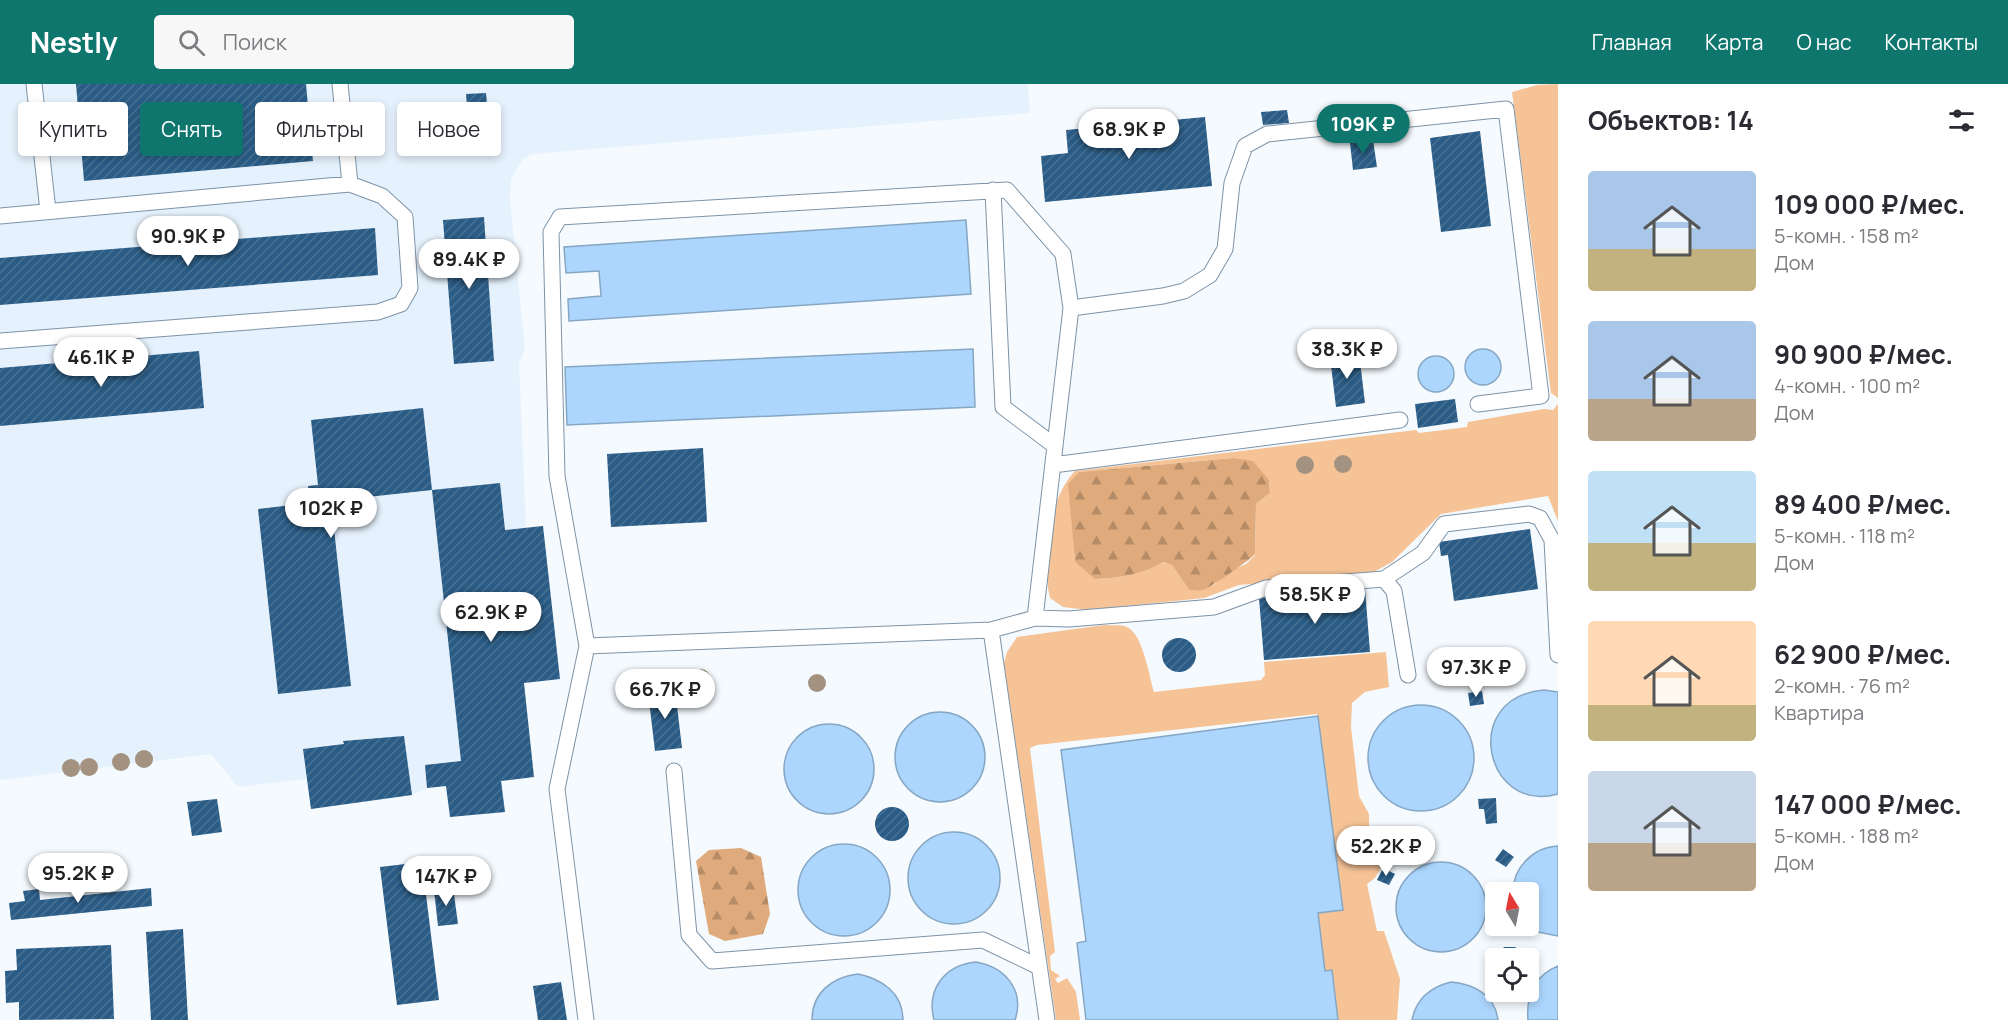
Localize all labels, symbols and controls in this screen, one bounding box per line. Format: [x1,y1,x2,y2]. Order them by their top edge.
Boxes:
search box [154,15,574,69]
text: Nestly [30,23,118,61]
icon: search [175,26,208,59]
text: Поиск [223,27,287,57]
text: Главная [1592,28,1672,56]
text: Карта [1705,28,1763,56]
text: О нас [1796,28,1852,56]
text: Контакты [1885,28,1978,56]
chip: Купить [18,102,128,156]
chip: Снять [140,102,243,156]
chip: Фильтры [255,102,385,156]
chip: Новое [397,102,501,156]
text: Объектов: 14 [1588,102,1754,138]
pin: 109K ₽ [1314,104,1412,155]
icon: filters [1945,104,1978,137]
pin: 68.9K ₽ [1074,109,1184,160]
text: 109K ₽ [1331,110,1395,137]
text: 68.9K ₽ [1092,115,1166,142]
text: 109 000 ₽/мес. [1774,186,1965,222]
icon: home [1636,195,1708,267]
pin: 90.9K ₽ [133,216,243,267]
text: 90.9K ₽ [151,222,225,249]
text: 5-комн. · 158 m² [1774,222,1919,249]
pin: 89.4K ₽ [414,239,524,290]
text: 89.4K ₽ [432,245,506,272]
text: Дом [1774,249,1814,276]
pin: 38.3K ₽ [1292,329,1402,380]
text: 38.3K ₽ [1311,335,1383,362]
text: 90 900 ₽/мес. [1774,336,1953,372]
pin: 46.1K ₽ [46,337,156,388]
text: 46.1K ₽ [67,343,135,370]
icon: home [1636,345,1708,417]
text: 4-комн. · 100 m² [1774,372,1920,399]
text: Дом [1774,399,1814,426]
text: 89 400 ₽/мес. [1774,486,1952,522]
pin: 102K ₽ [282,488,380,539]
text: 102K ₽ [299,494,363,521]
icon: home [1636,495,1708,567]
text: 5-комн. · 118 m² [1774,522,1915,549]
text: Дом [1774,549,1814,576]
pin: 58.5K ₽ [1260,574,1370,625]
text: 58.5K ₽ [1279,580,1351,607]
pin: 62.9K ₽ [436,592,546,643]
text: 62.9K ₽ [454,598,528,625]
text: 62 900 ₽/мес. [1774,636,1952,672]
icon: home [1636,645,1708,717]
pin: 97.3K ₽ [1421,647,1531,698]
text: 97.3K ₽ [1441,653,1511,680]
pin: 66.7K ₽ [610,669,720,720]
text: 2-комн. · 76 m² [1774,672,1910,699]
text: 66.7K ₽ [629,675,701,702]
text: Квартира [1774,699,1864,726]
text: 147 000 ₽/мес. [1774,786,1962,822]
icon: home [1636,795,1708,867]
text: 5-комн. · 188 m² [1774,822,1919,849]
pin: 52.2K ₽ [1331,826,1441,877]
text: 52.2K ₽ [1350,832,1422,859]
text: Дом [1774,849,1814,876]
pin: 95.2K ₽ [23,853,133,904]
pin: 147K ₽ [397,856,495,907]
text: 95.2K ₽ [42,859,114,886]
text: 147K ₽ [415,862,477,889]
north arrow [1485,882,1539,936]
map controls [1485,882,1539,1002]
button: locate [1485,948,1539,1002]

